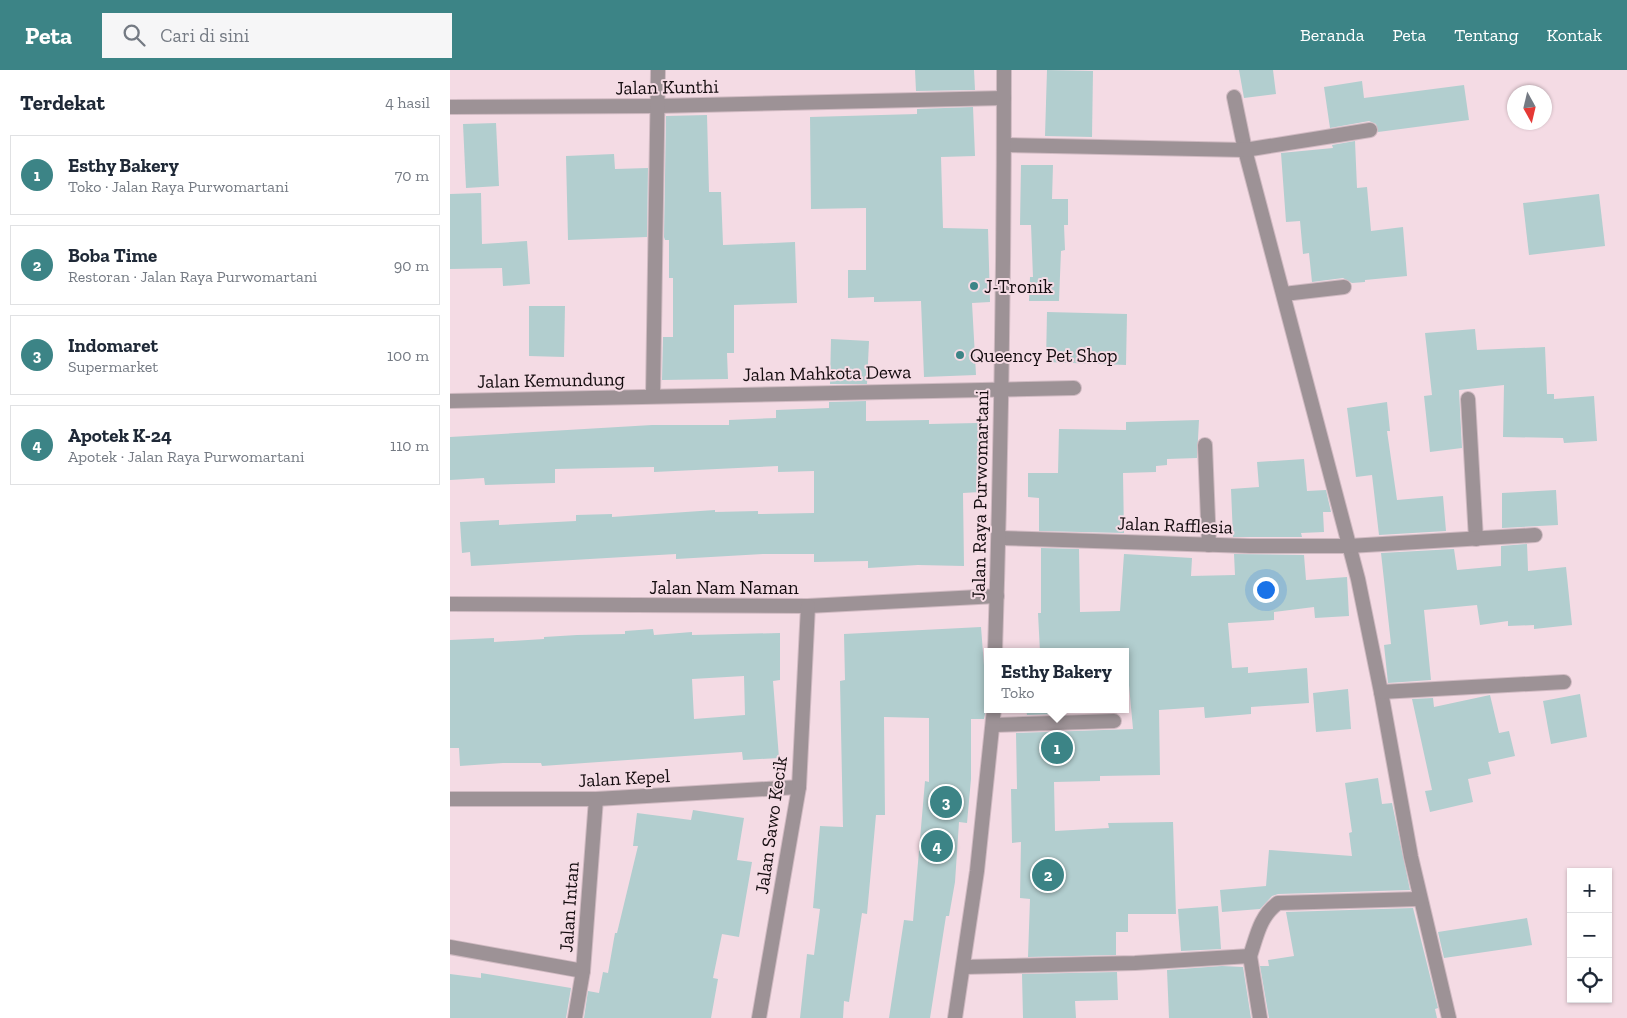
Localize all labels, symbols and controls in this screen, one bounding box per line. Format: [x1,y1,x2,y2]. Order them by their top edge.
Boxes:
search box [102,13,452,58]
text: Peta [25,21,72,50]
icon: search [120,21,148,49]
text: Cari di sini [160,24,249,47]
text: Beranda [1300,24,1364,46]
text: Peta [1392,24,1426,46]
text: Tentang [1454,24,1519,46]
text: Kontak [1547,24,1602,46]
street label: Jalan Kunthi [615,75,719,99]
north arrow [1507,85,1552,130]
text: Terdekat [20,90,105,115]
text: 4 hasil [385,93,430,112]
text: Esthy Bakery [68,154,179,177]
text: 1 [34,166,40,185]
text: 70 m [395,166,429,185]
text: Toko · Jalan Raya Purwomartani [68,177,289,196]
text: Boba Time [68,244,157,267]
text: 2 [33,256,41,275]
text: 90 m [394,256,429,275]
text: Restoran · Jalan Raya Purwomartani [68,267,317,286]
place label: J-Tronik [984,275,1053,298]
marker: J-Tronik [968,280,980,292]
text: Indomaret [68,334,158,357]
place label: Queency Pet Shop [970,344,1117,367]
text: 3 [33,346,41,365]
text: 100 m [387,346,429,365]
marker: Queency Pet Shop [954,349,966,361]
text: Supermarket [68,357,158,376]
street label: Jalan Mahkota Dewa [742,360,912,386]
street label: Jalan Kemundung [477,367,626,393]
street label: Jalan Raya Purwomartani [967,390,993,600]
text: Apotek K-24 [68,424,172,447]
text: 4 [32,436,42,455]
text: 110 m [390,436,429,455]
text: Apotek · Jalan Raya Purwomartani [68,447,304,466]
street label: Jalan Rafflesia [1117,511,1233,539]
street label: Jalan Nam Naman [649,576,799,599]
your location [1253,577,1279,603]
popup [984,648,1129,713]
text: Esthy Bakery [1001,660,1112,683]
text: Toko [1001,683,1034,702]
pin: 1 [1041,729,1073,767]
street label: Jalan Sawo Kecik [750,755,792,895]
street label: Jalan Kepel [577,764,671,792]
pin: 3 [930,783,962,821]
pin: 4 [921,827,953,865]
pin: 2 [1032,856,1064,894]
street label: Jalan Intan [554,861,584,953]
map controls [1567,868,1612,1003]
button: + [1567,868,1612,913]
button: − [1567,913,1612,958]
button: locate [1567,958,1612,1003]

